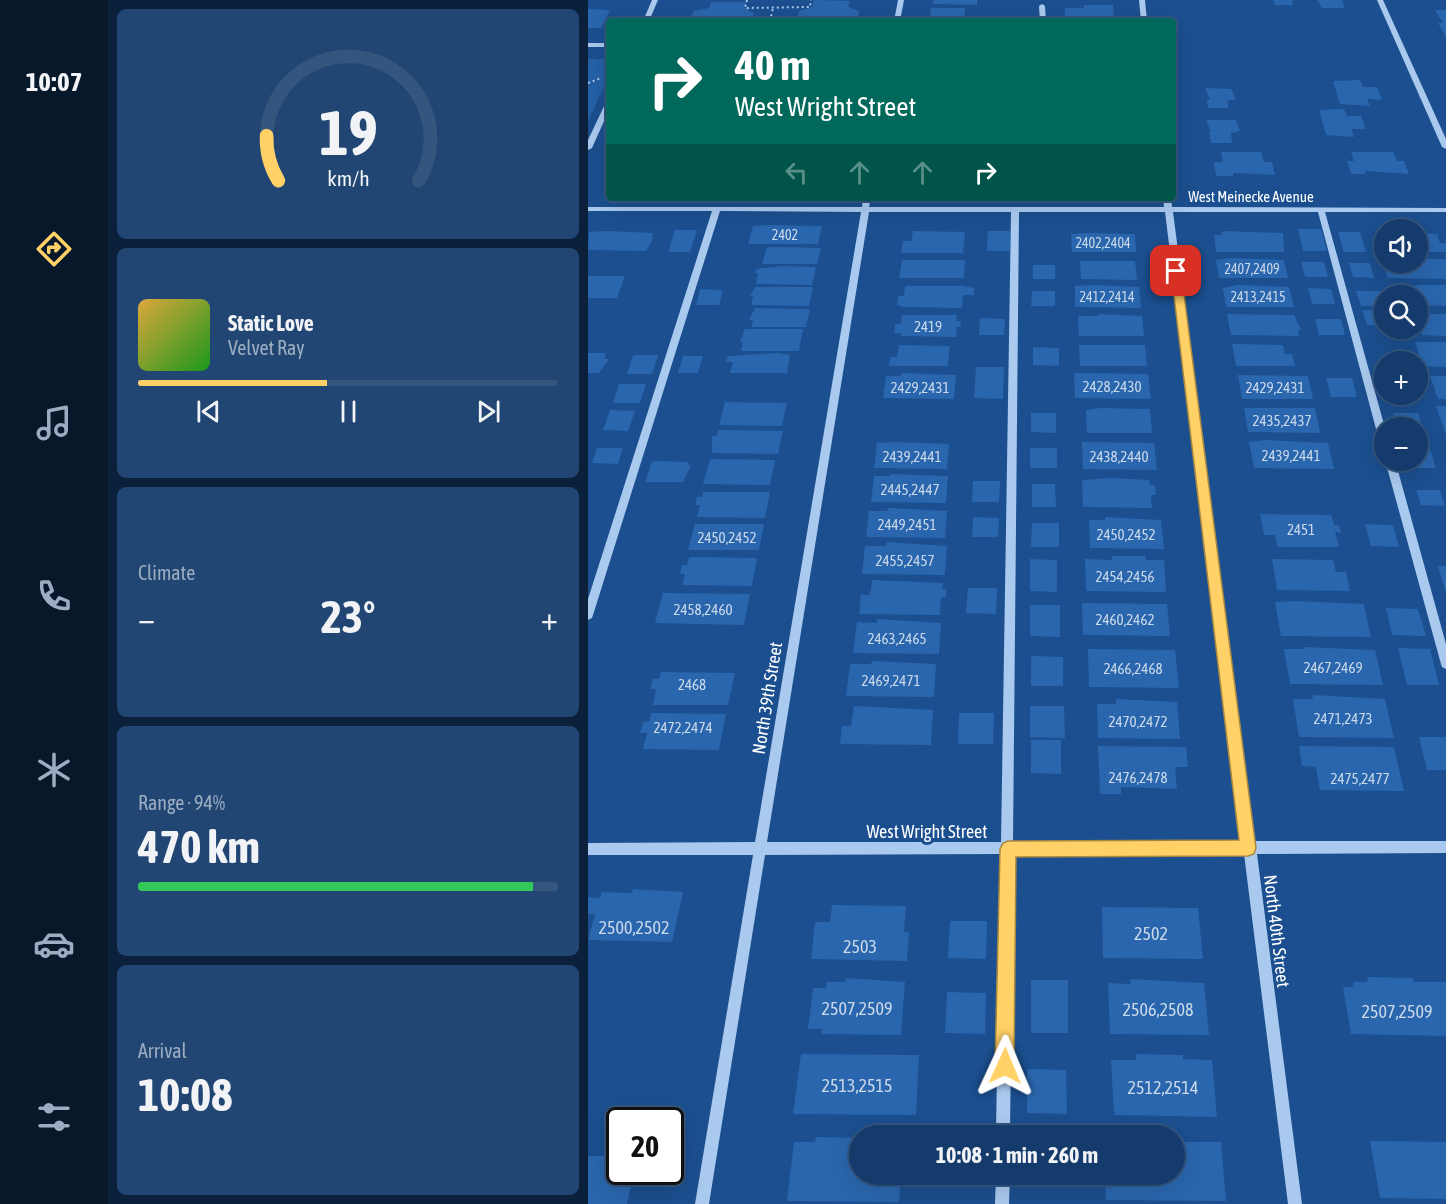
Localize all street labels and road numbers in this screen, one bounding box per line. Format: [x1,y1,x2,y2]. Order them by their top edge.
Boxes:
street label: West Meinecke Avenue [1188,188,1314,205]
street label: North 39th Street [748,640,786,756]
street label: West Wright Street [867,821,987,842]
street label: North 40th Street [1260,873,1294,989]

